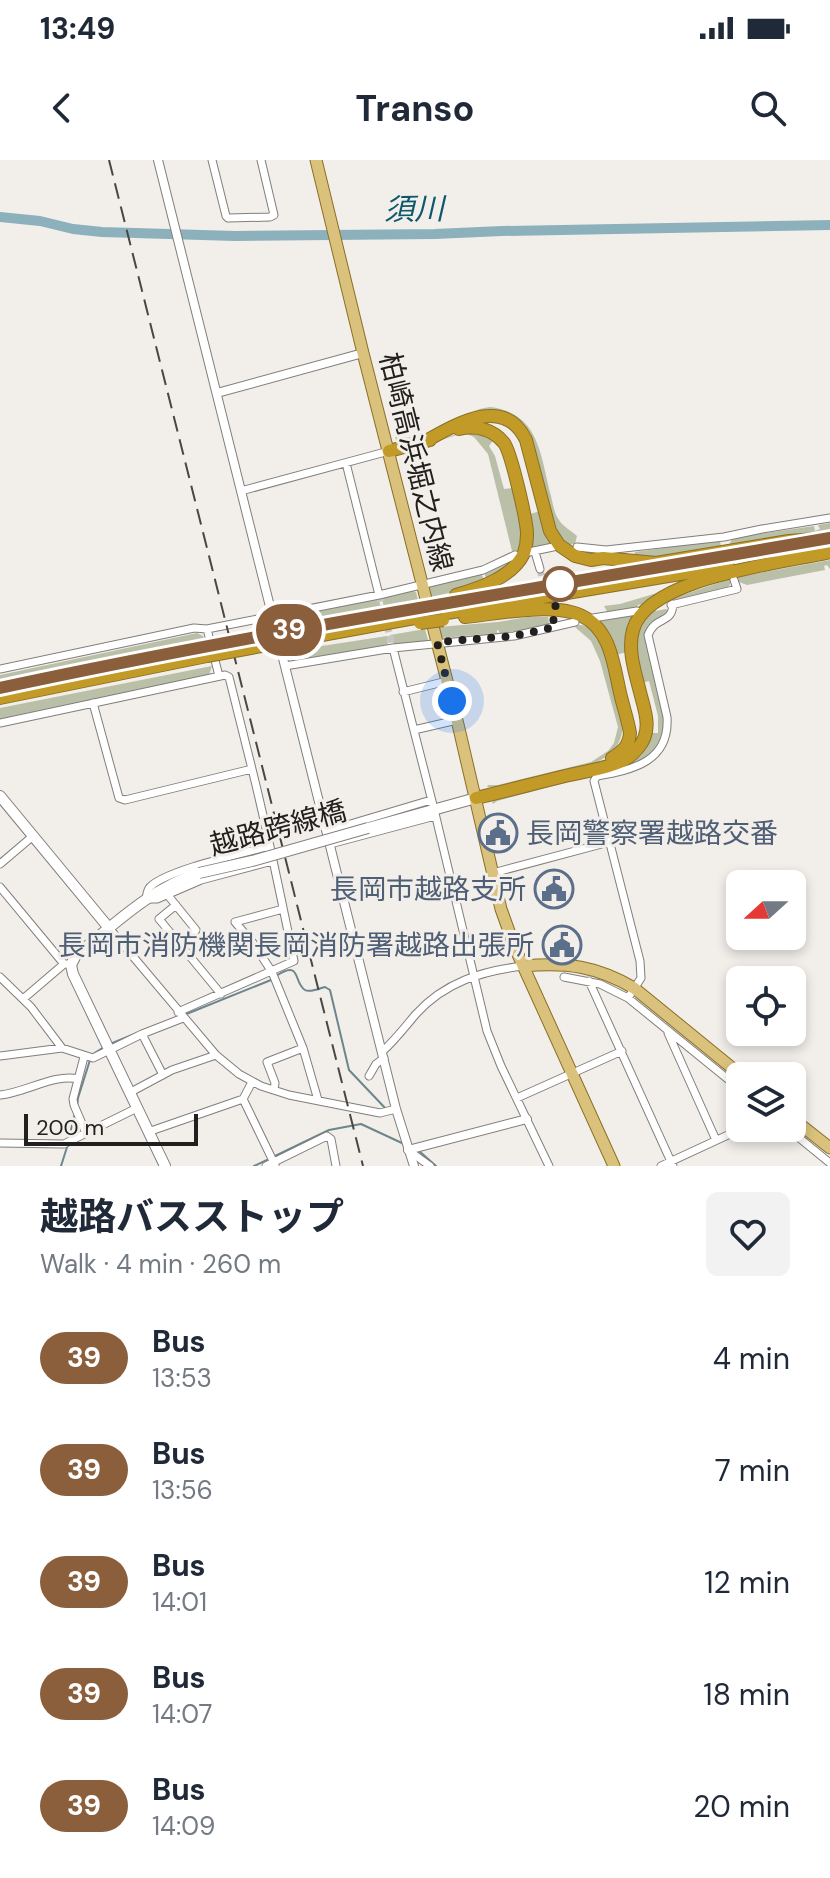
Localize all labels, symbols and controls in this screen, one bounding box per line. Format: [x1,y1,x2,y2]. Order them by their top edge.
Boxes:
text: 13:49 [40,9,115,48]
text: Transo [356,85,474,132]
icon: back [40,86,84,130]
icon: search [746,86,790,130]
water label: 須川 [384,189,447,229]
street label: 柏崎高浜堀之内線 [371,349,461,575]
unlabelled marker [543,567,577,601]
line badge: 39 [253,604,325,656]
text: 39 [272,611,306,648]
your location [432,681,472,721]
street label: 越路跨線橋 [206,792,350,864]
public building icon: 長岡警察署越路交番 [477,812,519,854]
place label: 長岡警察署越路交番 [526,815,778,852]
public building icon: 長岡市越路支所 [533,868,575,910]
north arrow [726,870,806,950]
map controls [726,870,806,1142]
place label: 長岡市越路支所 [330,871,526,908]
public building icon: 長岡市消防機関長岡消防署越路出張所 [541,924,583,966]
place label: 長岡市消防機関長岡消防署越路出張所 [58,927,534,964]
button: locate [726,966,806,1046]
button: layers [726,1062,806,1142]
scale bar [24,1110,198,1146]
text: 200 m [36,1113,104,1142]
text: 越路バスストップ [40,1192,344,1242]
button: heart [706,1192,790,1276]
text: Walk · 4 min · 260 m [40,1247,281,1281]
text: Bus [152,1322,206,1361]
text: 39 [67,1339,101,1376]
text: 4 min [713,1339,790,1378]
text: 13:53 [152,1361,212,1395]
text: Bus [152,1434,206,1473]
text: 39 [67,1451,101,1488]
text: 7 min [715,1451,790,1490]
text: 13:56 [152,1473,213,1507]
text: Bus [152,1546,206,1585]
text: 39 [67,1563,101,1600]
text: 12 min [704,1563,790,1602]
text: 14:01 [152,1585,207,1619]
text: Bus [152,1658,206,1697]
text: 39 [67,1675,101,1712]
text: 18 min [703,1675,790,1714]
text: 14:07 [152,1697,212,1731]
text: Bus [152,1770,206,1809]
text: 39 [67,1787,101,1824]
text: 20 min [693,1787,790,1826]
text: 14:09 [152,1809,215,1843]

